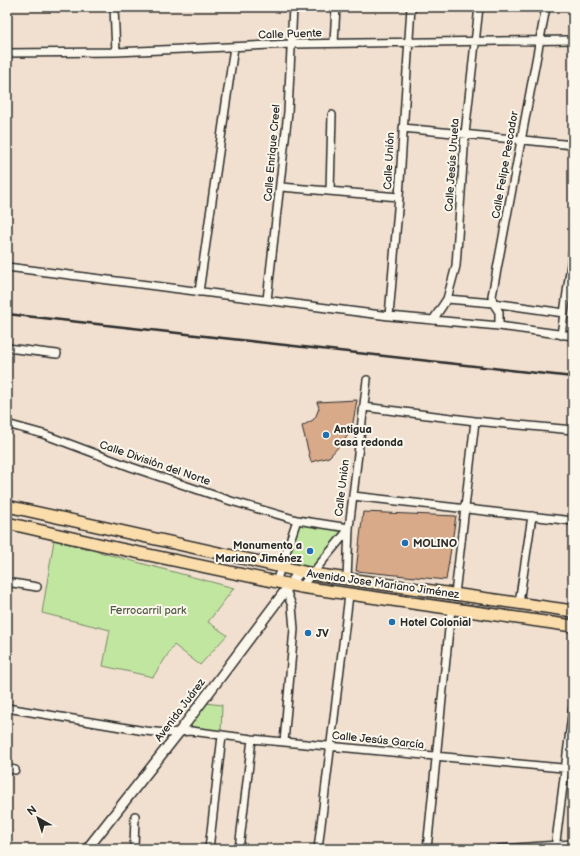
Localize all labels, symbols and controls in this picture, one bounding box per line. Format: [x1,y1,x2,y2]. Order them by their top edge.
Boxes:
street label: Calle Puente [258,26,323,42]
street label: Calle Enrique Creel [261,104,283,202]
street label: Calle Felipe Pescador [489,109,521,220]
street label: Calle Jesús Urueta [442,118,462,212]
street label: Calle Unión [381,132,397,190]
place label: Antigua casa redonda [333,423,403,449]
marker: Antigua casa redonda [321,430,331,440]
street label: Calle División del Norte [98,438,213,488]
street label: Calle Unión [332,459,352,517]
place label: MOLINO [413,537,457,550]
marker: MOLINO [400,538,410,548]
place label: Monumento a Mariano Jiménez [215,539,303,565]
marker: Monumento a Mariano Jiménez [305,546,315,556]
street label: Avenida Jose Mariano Jiménez [306,567,461,601]
park label: Ferrocarril park [110,604,187,617]
place label: Hotel Colonial [400,616,471,629]
marker: Hotel Colonial [387,617,397,627]
place label: JV [316,627,329,640]
marker: JV [303,628,313,638]
street label: Avenida Juárez [152,675,208,744]
street label: Calle Jesús García [331,729,425,751]
north arrow [18,798,58,838]
text: N [25,803,39,818]

